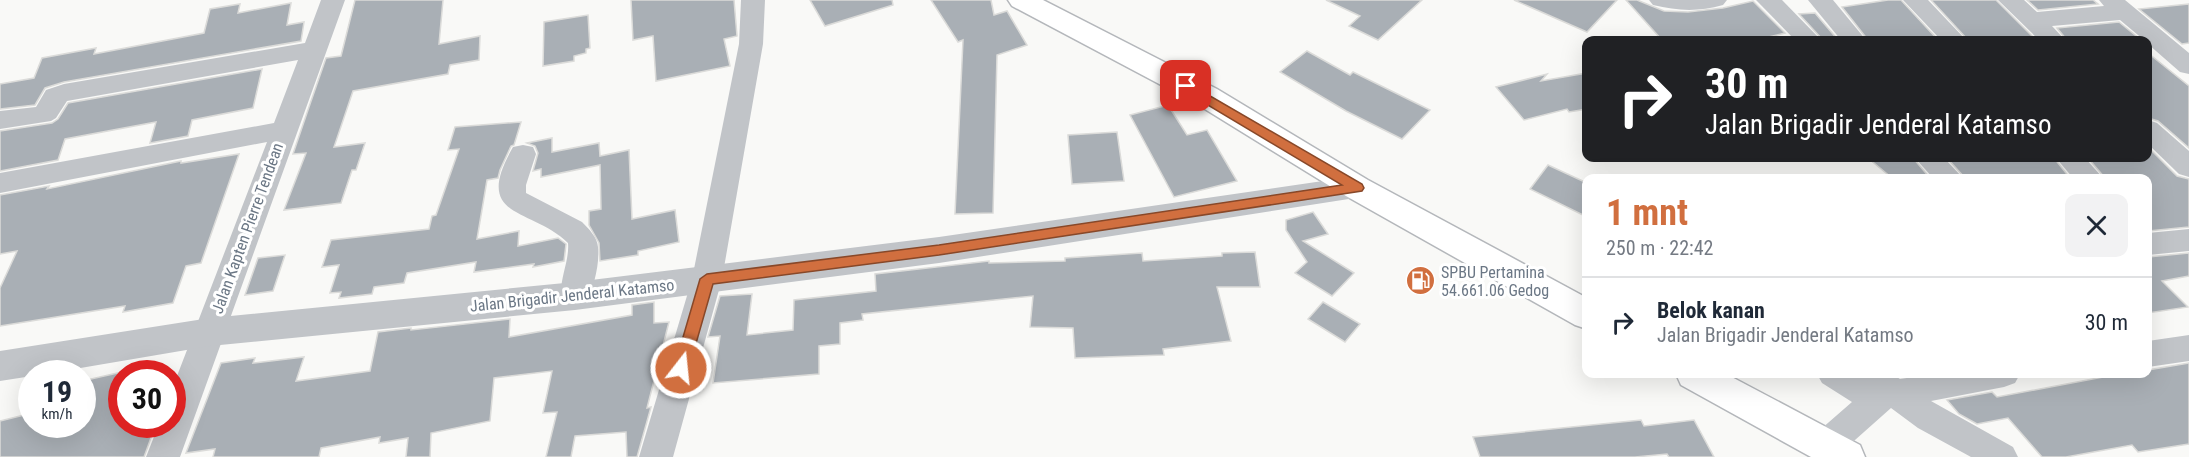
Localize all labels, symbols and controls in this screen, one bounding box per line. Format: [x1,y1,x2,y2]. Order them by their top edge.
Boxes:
text: 30 m [1705,59,1788,108]
pin [1160,60,1211,111]
icon: right [1606,60,1684,138]
icon: arrive [1169,69,1202,102]
text: Jalan Brigadir Jenderal Katamso [1705,109,2051,141]
street label: Jalan Kapten Pierre Tendean [208,140,287,316]
text: 1 mnt [1606,192,1688,234]
button: close [2065,194,2128,257]
text: 250 m · 22:42 [1606,236,1713,260]
place label: SPBU Pertamina 54.661.06 Gedog [1441,263,1549,300]
fuel station icon: SPBU Pertamina 54.661.06 Gedog [1404,265,1436,297]
street label: Jalan Brigadir Jenderal Katamso [469,275,675,316]
text: Belok kanan [1657,298,1765,323]
icon: right [1606,306,1639,339]
text: 30 m [2085,310,2128,335]
text: Jalan Brigadir Jenderal Katamso [1657,323,1914,347]
position arrow [649,336,713,400]
speed limit sign: 30 [108,360,186,438]
text: 19 [42,374,72,409]
text: km/h [42,405,72,423]

